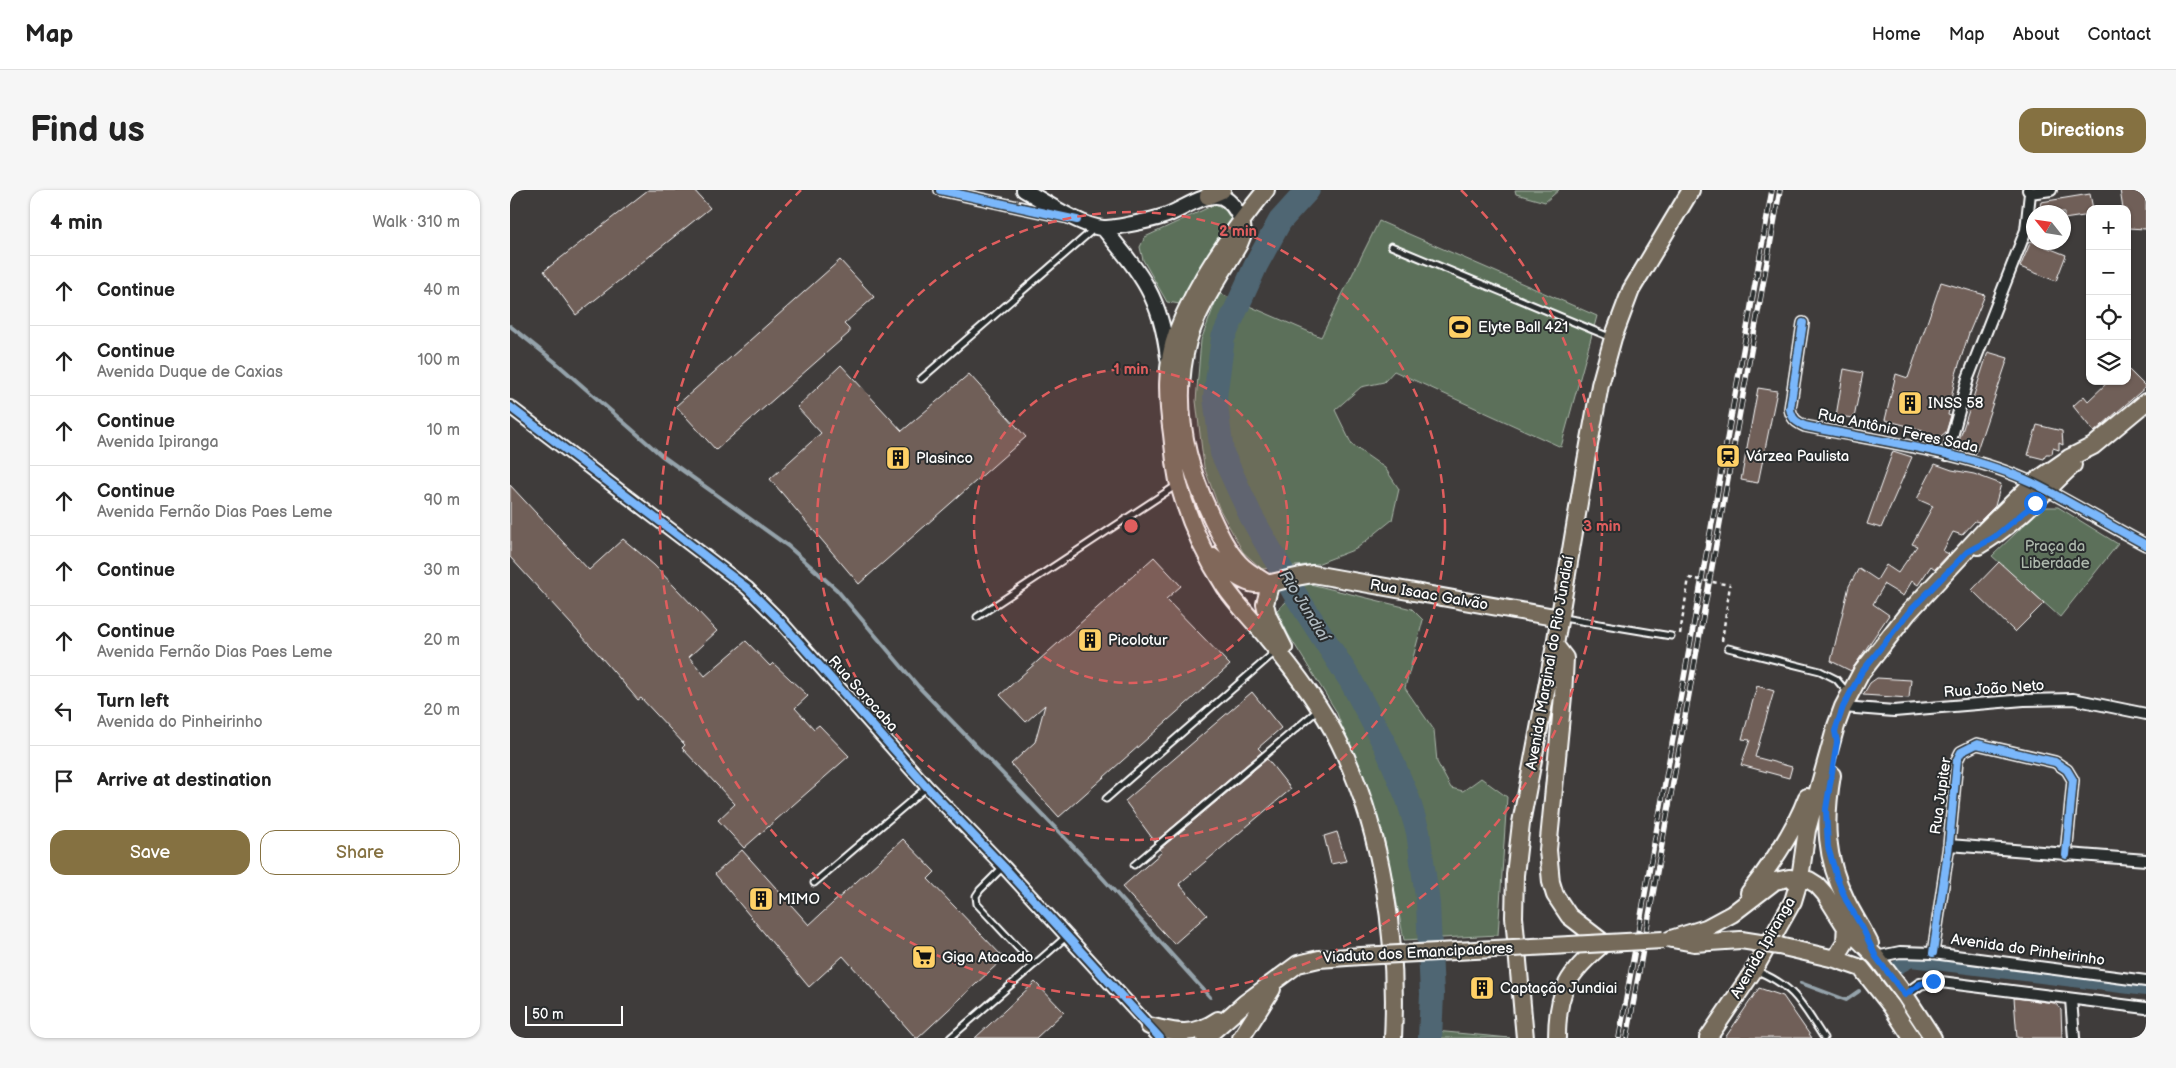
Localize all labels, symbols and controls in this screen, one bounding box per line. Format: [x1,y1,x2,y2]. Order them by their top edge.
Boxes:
text: Map [25,20,73,49]
text: Home [1872,24,1921,45]
text: Map [1949,24,1985,45]
text: About [2013,24,2060,45]
text: Contact [2088,24,2151,45]
button: Directions [2019,108,2146,153]
text: Find us [30,109,145,152]
north arrow [2026,205,2071,250]
map controls [2086,205,2131,385]
button: + [2086,205,2131,250]
text: 4 min [50,210,103,235]
text: Walk · 310 m [372,213,460,232]
text: 2 min [1219,222,1257,241]
button: − [2086,250,2131,295]
icon: ahead [50,277,78,305]
text: Continue [97,279,175,302]
text: 40 m [423,281,460,300]
button: locate [2086,295,2131,340]
sports icon: Elyte Ball 421 [1447,314,1473,340]
place label: Elyte Ball 421 [1478,318,1568,337]
text: Continue [97,340,175,363]
button: layers [2086,340,2131,385]
icon: ahead [50,347,78,375]
text: 100 m [417,351,460,370]
text: 1 min [1113,360,1149,379]
text: Avenida Duque de Caxias [97,363,283,382]
building icon: INSS 58 [1897,390,1923,416]
place label: INSS 58 [1928,394,1984,413]
street label: Rua Antônio Feres Sada [1816,405,1980,457]
text: Continue [97,410,175,433]
icon: ahead [50,417,78,445]
text: 10 m [427,421,460,440]
text: Avenida Ipiranga [97,433,219,452]
station icon: Várzea Paulista [1715,443,1741,469]
building icon: Plasinco [885,445,911,471]
place label: Várzea Paulista [1746,447,1849,466]
place label: Plasinco [916,449,973,468]
text: Continue [97,480,175,503]
icon: ahead [50,487,78,515]
text: 90 m [424,491,460,510]
route start [2024,492,2047,515]
text: Avenida Fernão Dias Paes Leme [97,503,332,522]
centre of rings [1122,517,1140,535]
text: 3 min [1583,517,1621,536]
park label: Praça da Liberdade [2020,537,2090,573]
street label: Avenida Marginal do Rio Jundiaí [1522,554,1578,771]
icon: ahead [50,557,78,585]
text: Continue [97,559,175,582]
text: 30 m [423,561,460,580]
water label: Rio Jundiaí [1275,567,1334,647]
street label: Rua Isaac Galvão [1368,575,1490,615]
text: Continue [97,620,175,643]
icon: ahead [50,627,78,655]
building icon: Picolotur [1077,627,1103,653]
text: 20 m [424,631,460,650]
place label: Picolotur [1108,631,1168,650]
text: Avenida Fernão Dias Paes Leme [97,643,332,662]
street label: Rua Sorocaba [824,652,902,736]
street label: Rua João Neto [1943,676,2045,702]
text: Turn left [97,690,169,713]
icon: left [50,697,78,725]
text: 20 m [424,701,460,720]
text: Avenida do Pinheirinho [97,713,263,732]
street label: Rua Jupiter [1926,756,1956,836]
icon: arrive [50,767,78,795]
text: Arrive at destination [97,769,272,792]
button: Save [50,830,250,875]
button: Share [260,830,460,875]
building icon: MIMO [748,886,774,912]
place label: MIMO [778,890,820,909]
street label: Avenida Ipiranga [1726,894,1800,1002]
street label: Avenida do Pinheirinho [1950,930,2106,970]
street label: Viaduto dos Emancipadores [1323,939,1514,967]
supermarket icon: Giga Atacado [911,944,937,970]
place label: Giga Atacado [942,948,1033,967]
route end [1922,970,1945,993]
building icon: Captação Jundiai [1469,975,1495,1001]
place label: Captação Jundiai [1500,979,1617,998]
scale bar [525,1003,622,1026]
text: 50 m [532,1006,564,1023]

